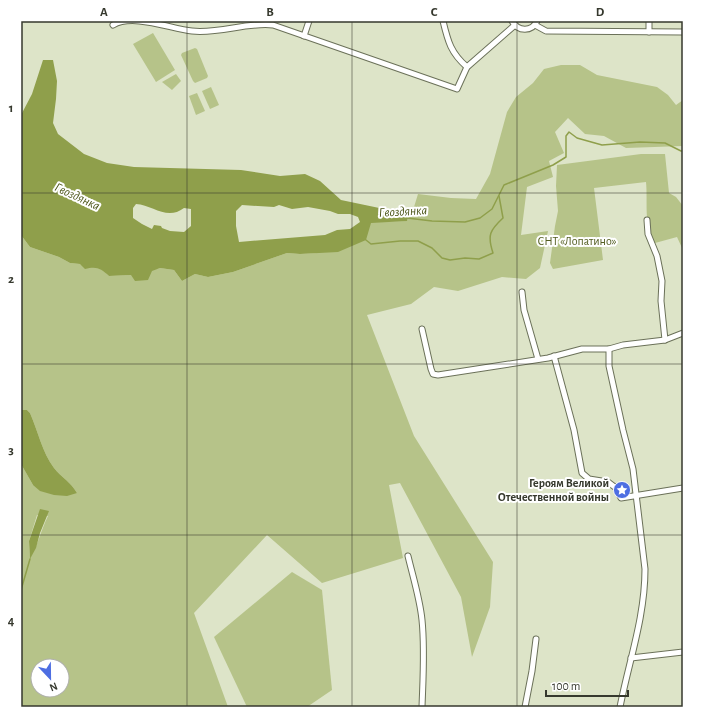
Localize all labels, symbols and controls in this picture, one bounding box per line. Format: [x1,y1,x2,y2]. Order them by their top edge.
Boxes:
text: A [100,6,108,19]
text: B [266,6,274,19]
text: C [431,6,438,19]
text: D [596,6,605,19]
text: 1 [9,102,13,115]
water label: Гвоздянка [52,181,102,213]
water label: Гвоздянка [379,204,428,220]
park label: СНТ «Лопатино» [537,235,617,247]
text: 2 [8,273,14,286]
text: 3 [8,444,14,457]
place label: Героям Великой Отечественной войны [498,477,609,503]
place icon: Героям Великой Отечественной войны [612,480,632,500]
text: 4 [8,615,15,628]
north arrow [30,658,70,698]
scale bar [546,672,628,698]
text: N [48,680,59,693]
text: 100 m [552,680,580,692]

